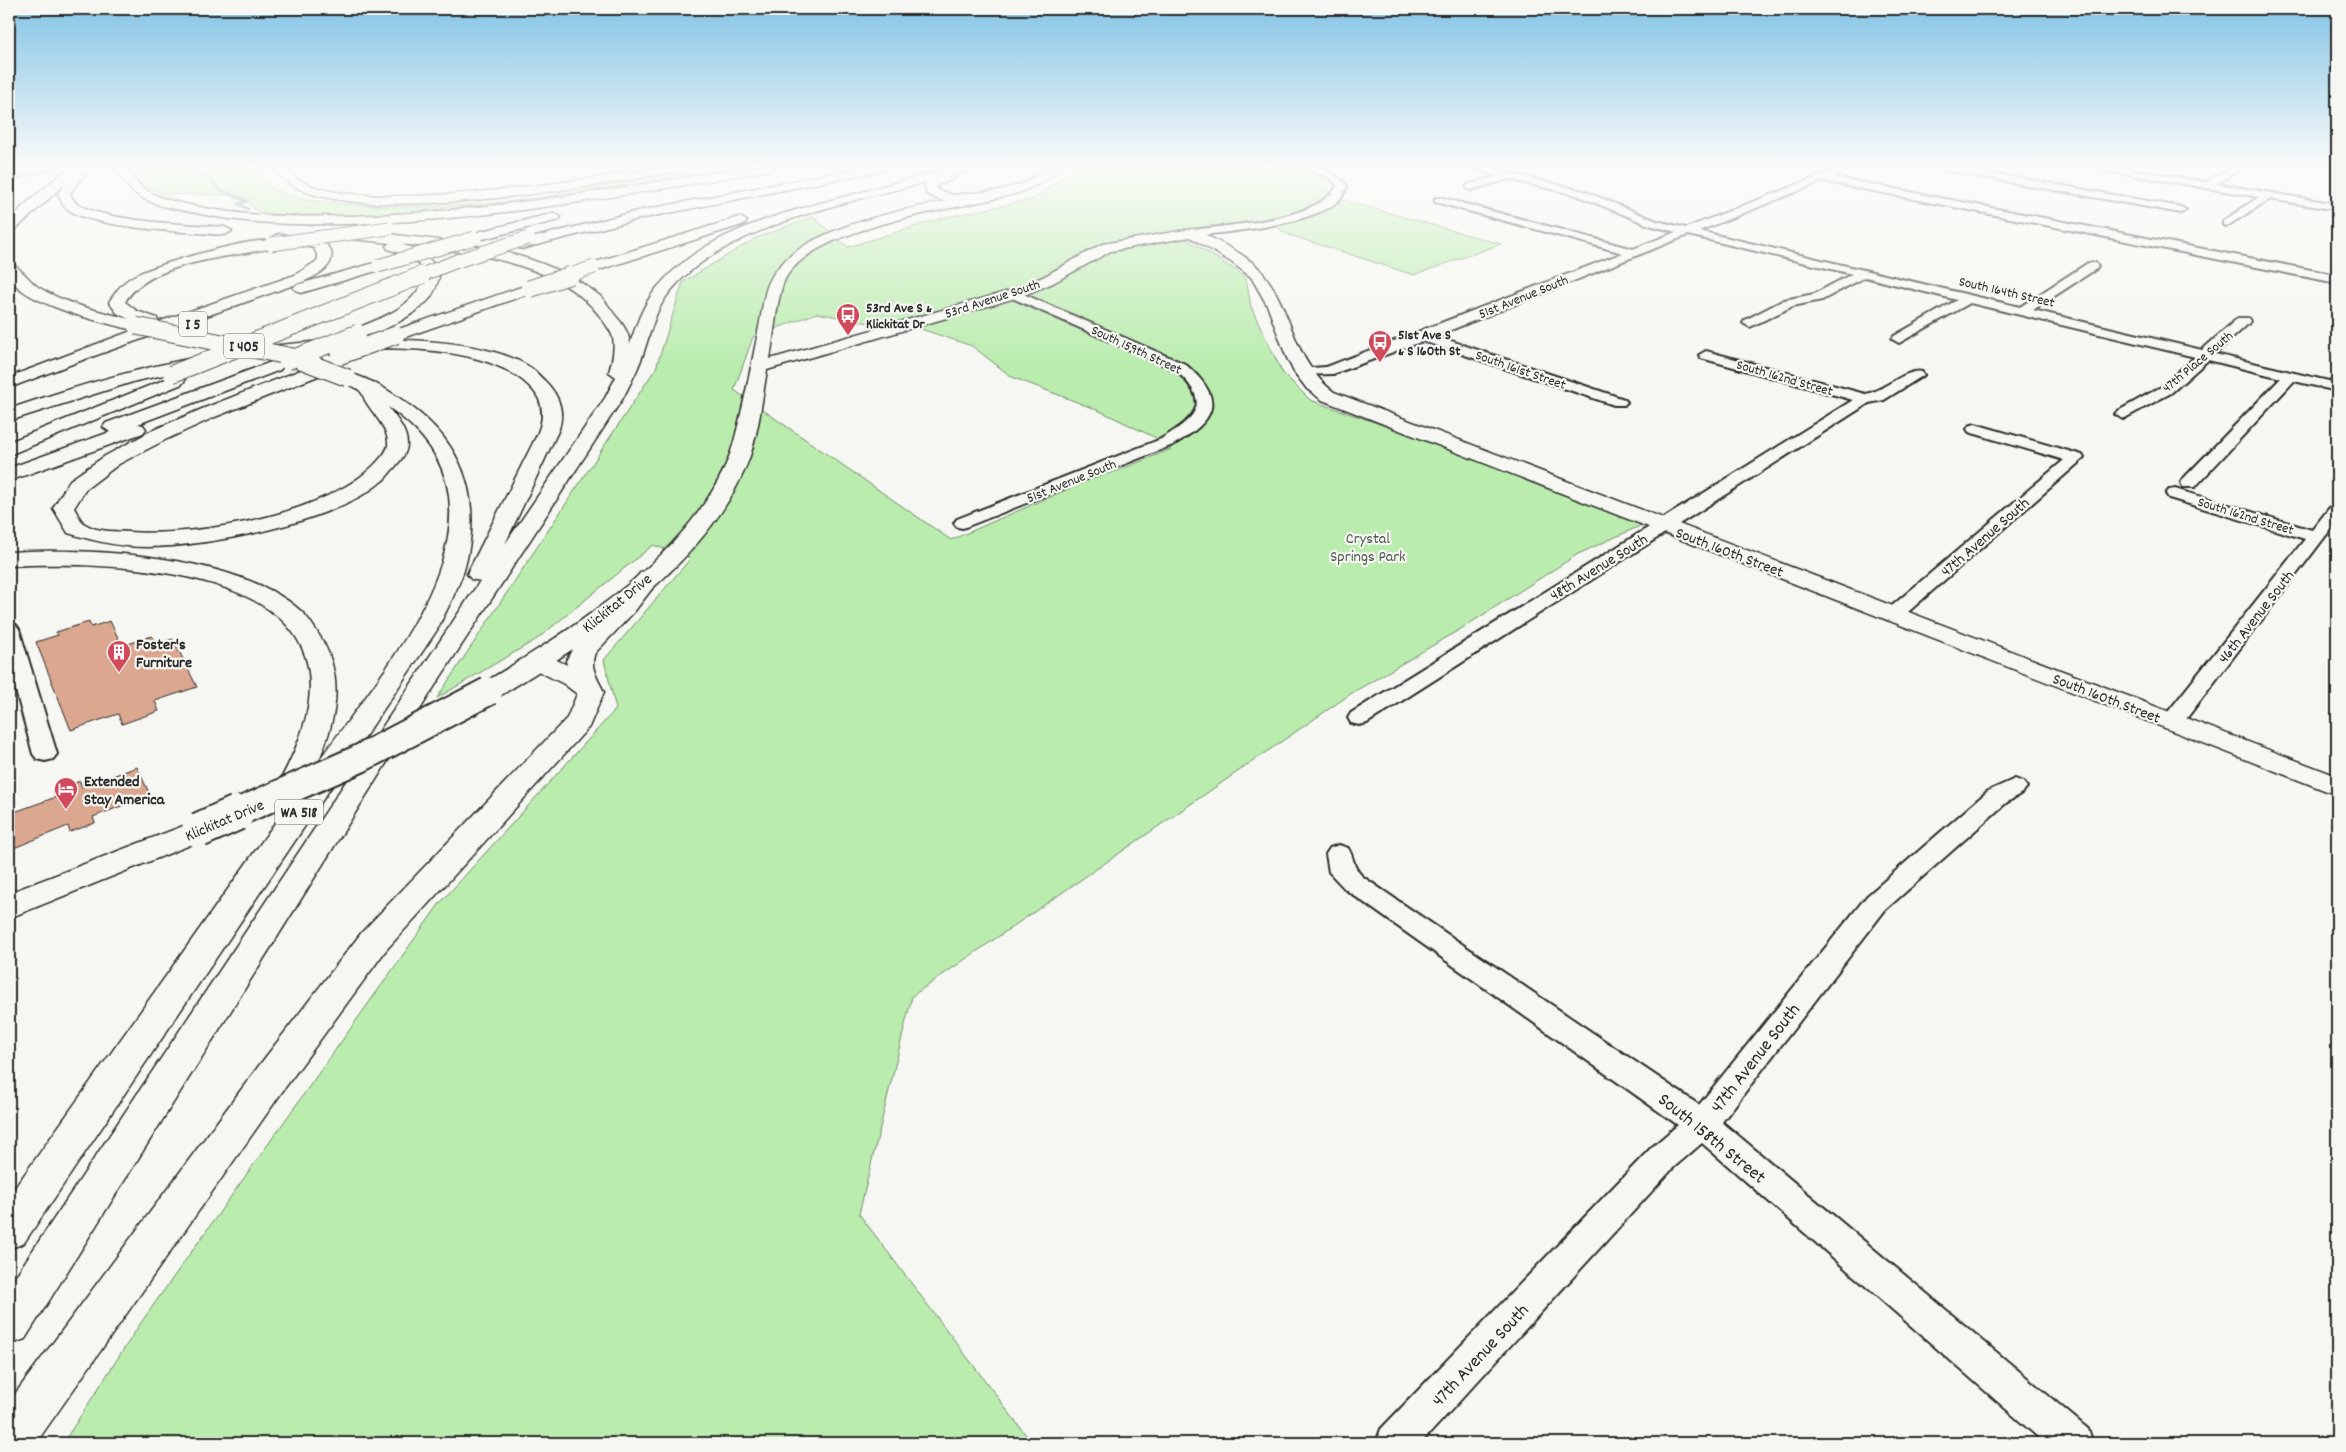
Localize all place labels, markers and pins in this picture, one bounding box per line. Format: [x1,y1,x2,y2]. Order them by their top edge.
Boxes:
place label: 53rd Ave S & Klickitat Dr [866,299,932,335]
bus stop icon: 53rd Ave S & Klickitat Dr [835,302,861,336]
place label: 51st Ave S & S 160th St [1398,326,1461,362]
bus stop icon: 51st Ave S & S 160th St [1367,329,1393,363]
place label: Foster's Furniture [136,634,192,675]
building icon: Foster's Furniture [106,639,132,673]
place label: Extended Stay America [84,771,166,812]
hotel icon: Extended Stay America [53,776,79,810]

